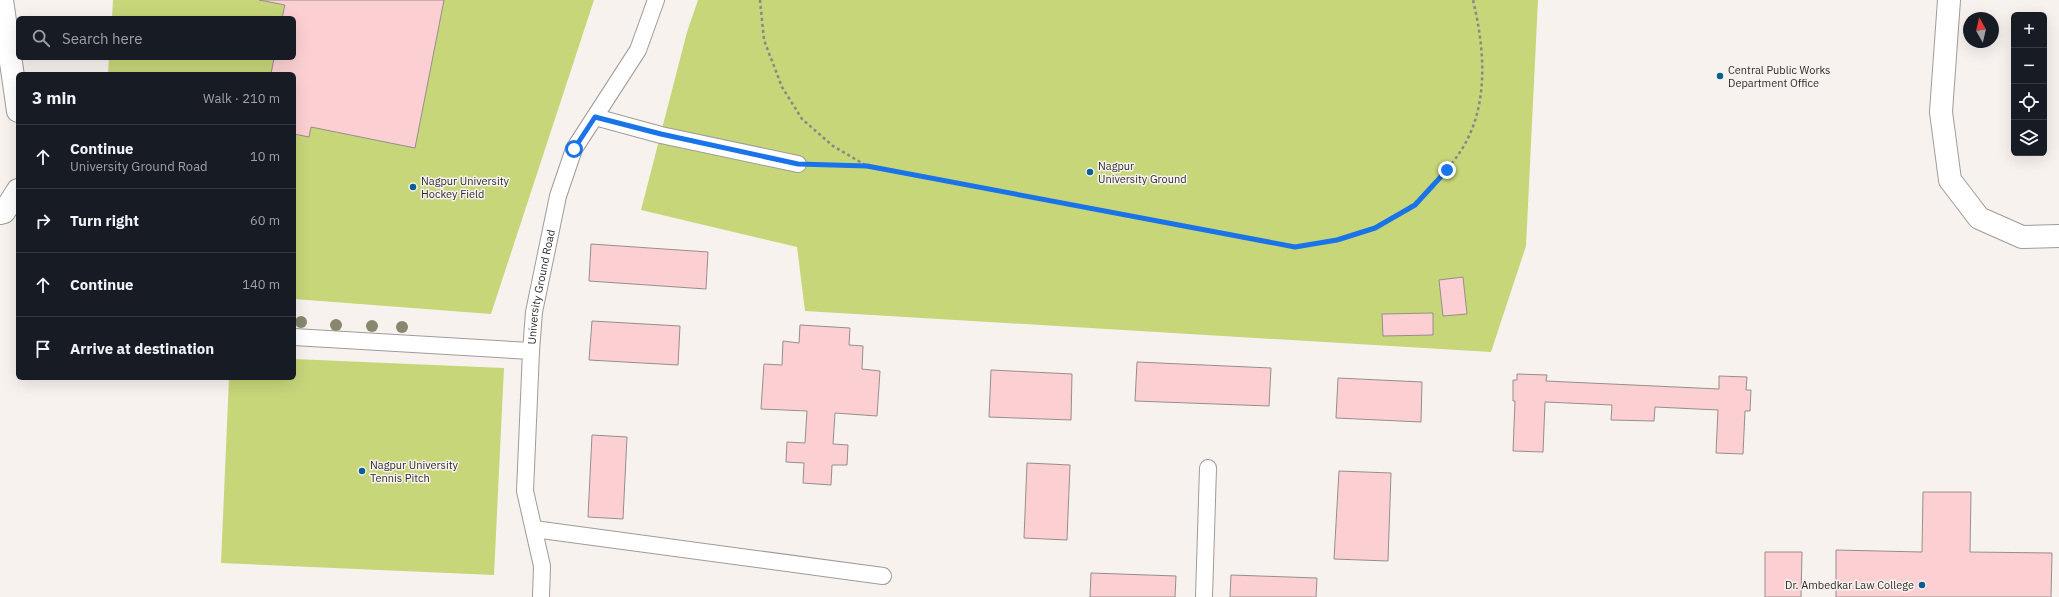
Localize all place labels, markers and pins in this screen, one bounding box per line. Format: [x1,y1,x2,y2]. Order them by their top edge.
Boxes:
place label: Central Public Works Department Office [1728,63,1830,90]
marker: Central Public Works Department Office [1715,71,1725,81]
place label: Nagpur University Ground [1098,159,1187,186]
marker: Nagpur University Ground [1085,167,1095,177]
place label: Nagpur University Hockey Field [421,174,510,201]
marker: Nagpur University Hockey Field [408,182,418,192]
place label: Nagpur University Tennis Pitch [370,458,459,485]
marker: Nagpur University Tennis Pitch [357,466,367,476]
place label: Dr. Ambedkar Law College [1785,578,1914,592]
marker: Dr. Ambedkar Law College [1917,580,1927,590]

